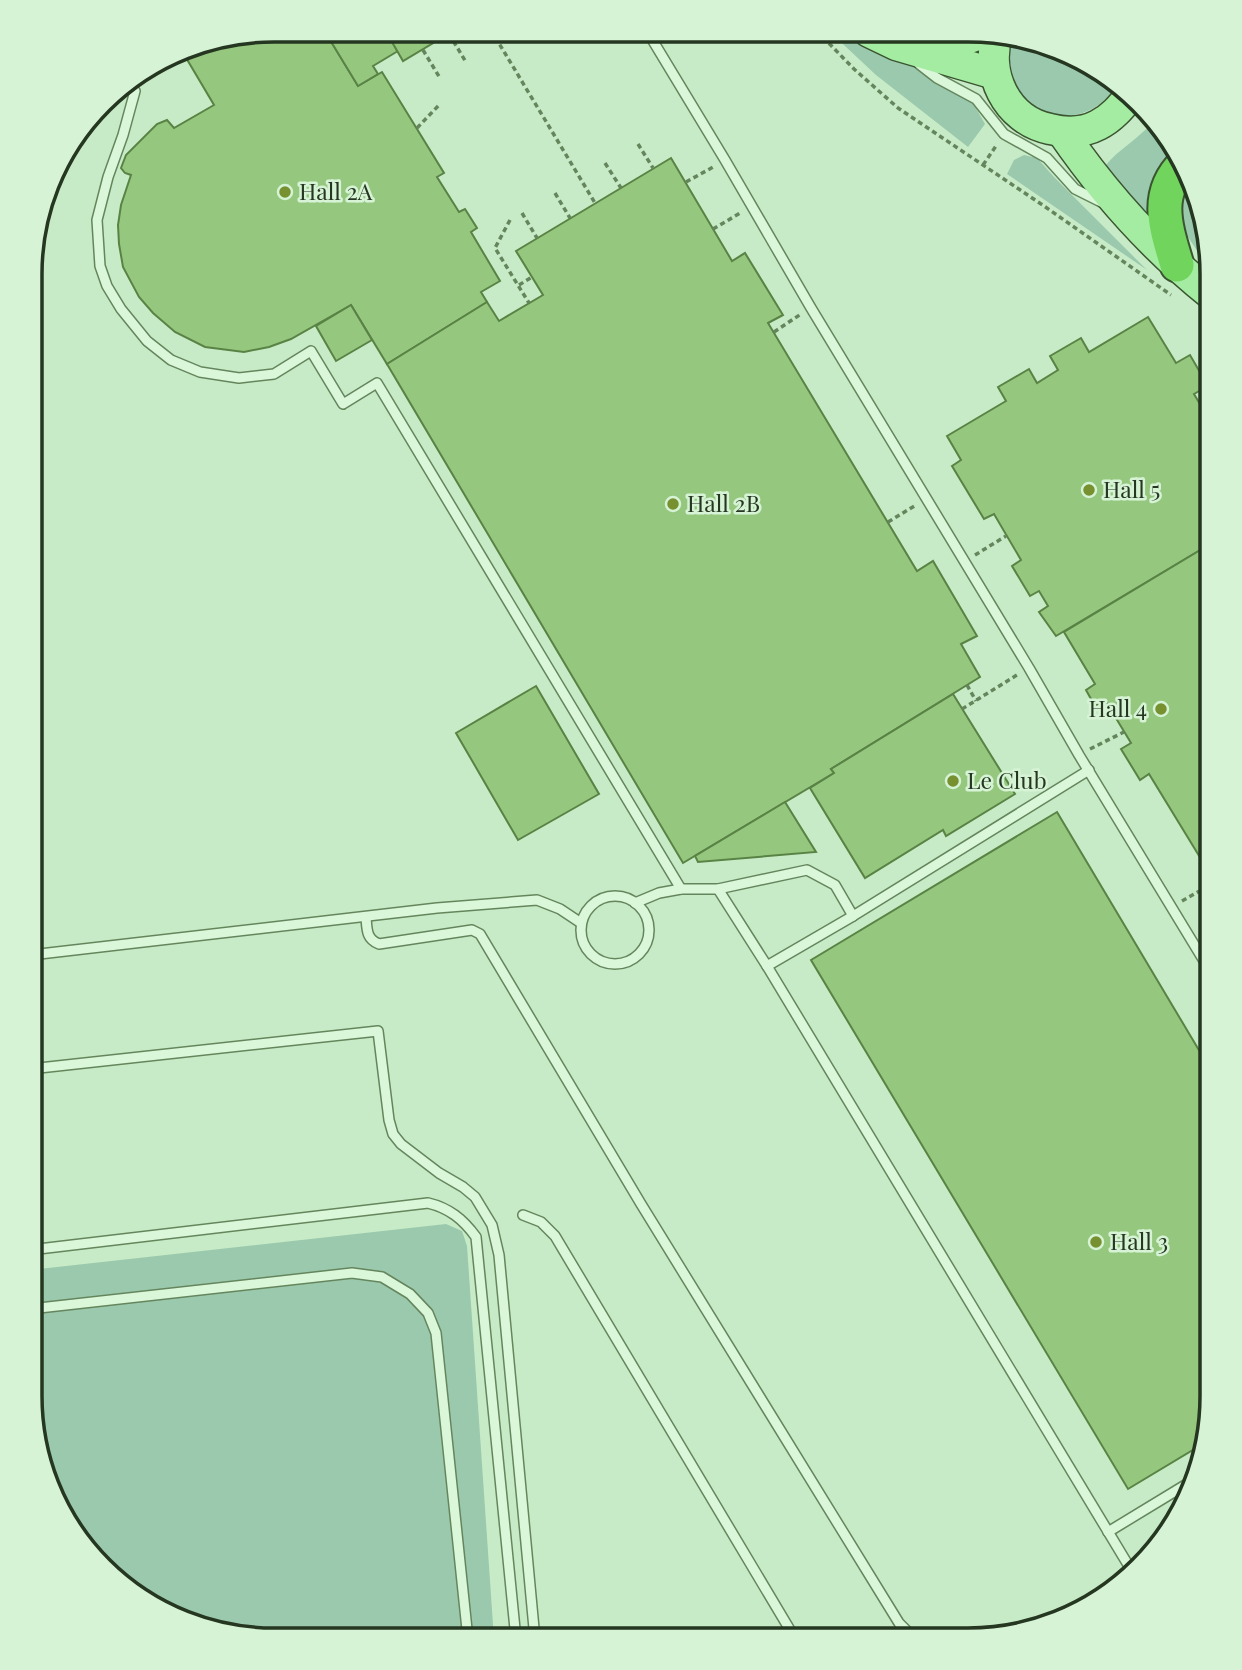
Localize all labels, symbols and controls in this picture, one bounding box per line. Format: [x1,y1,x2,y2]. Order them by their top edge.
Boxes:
place label: Hall 2A [299,175,373,206]
marker: Hall 2A [277,184,293,200]
place label: Hall 5 [1103,473,1160,504]
marker: Hall 5 [1081,482,1097,498]
place label: Hall 2B [687,487,760,518]
marker: Hall 2B [665,496,681,512]
place label: Hall 4 [1089,692,1147,723]
marker: Hall 4 [1153,701,1169,717]
place label: Le Club [967,764,1047,795]
marker: Le Club [945,773,961,789]
place label: Hall 3 [1110,1225,1168,1256]
marker: Hall 3 [1088,1234,1104,1250]

